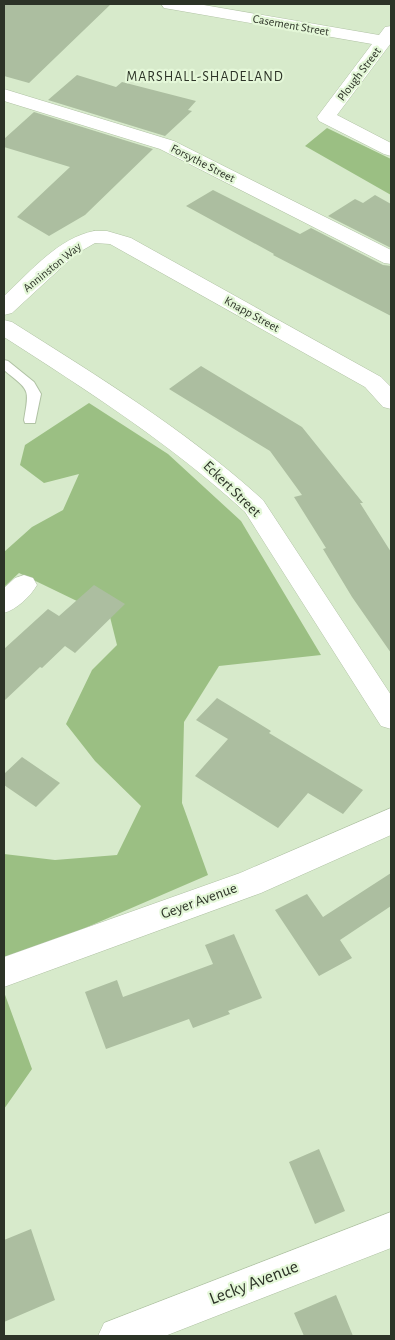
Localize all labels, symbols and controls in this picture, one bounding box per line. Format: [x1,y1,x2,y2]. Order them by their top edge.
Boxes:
street label: Casement Street [252,12,330,38]
street label: Plough Street [335,45,383,103]
district label: MARSHALL-SHADELAND [126,70,284,84]
street label: Forsythe Street [169,142,237,185]
street label: Anninston Way [21,240,84,295]
street label: Knapp Street [223,294,282,334]
street label: Eckert Street [200,458,264,520]
street label: Geyer Avenue [159,880,239,922]
street label: Lecky Avenue [207,1258,301,1308]

